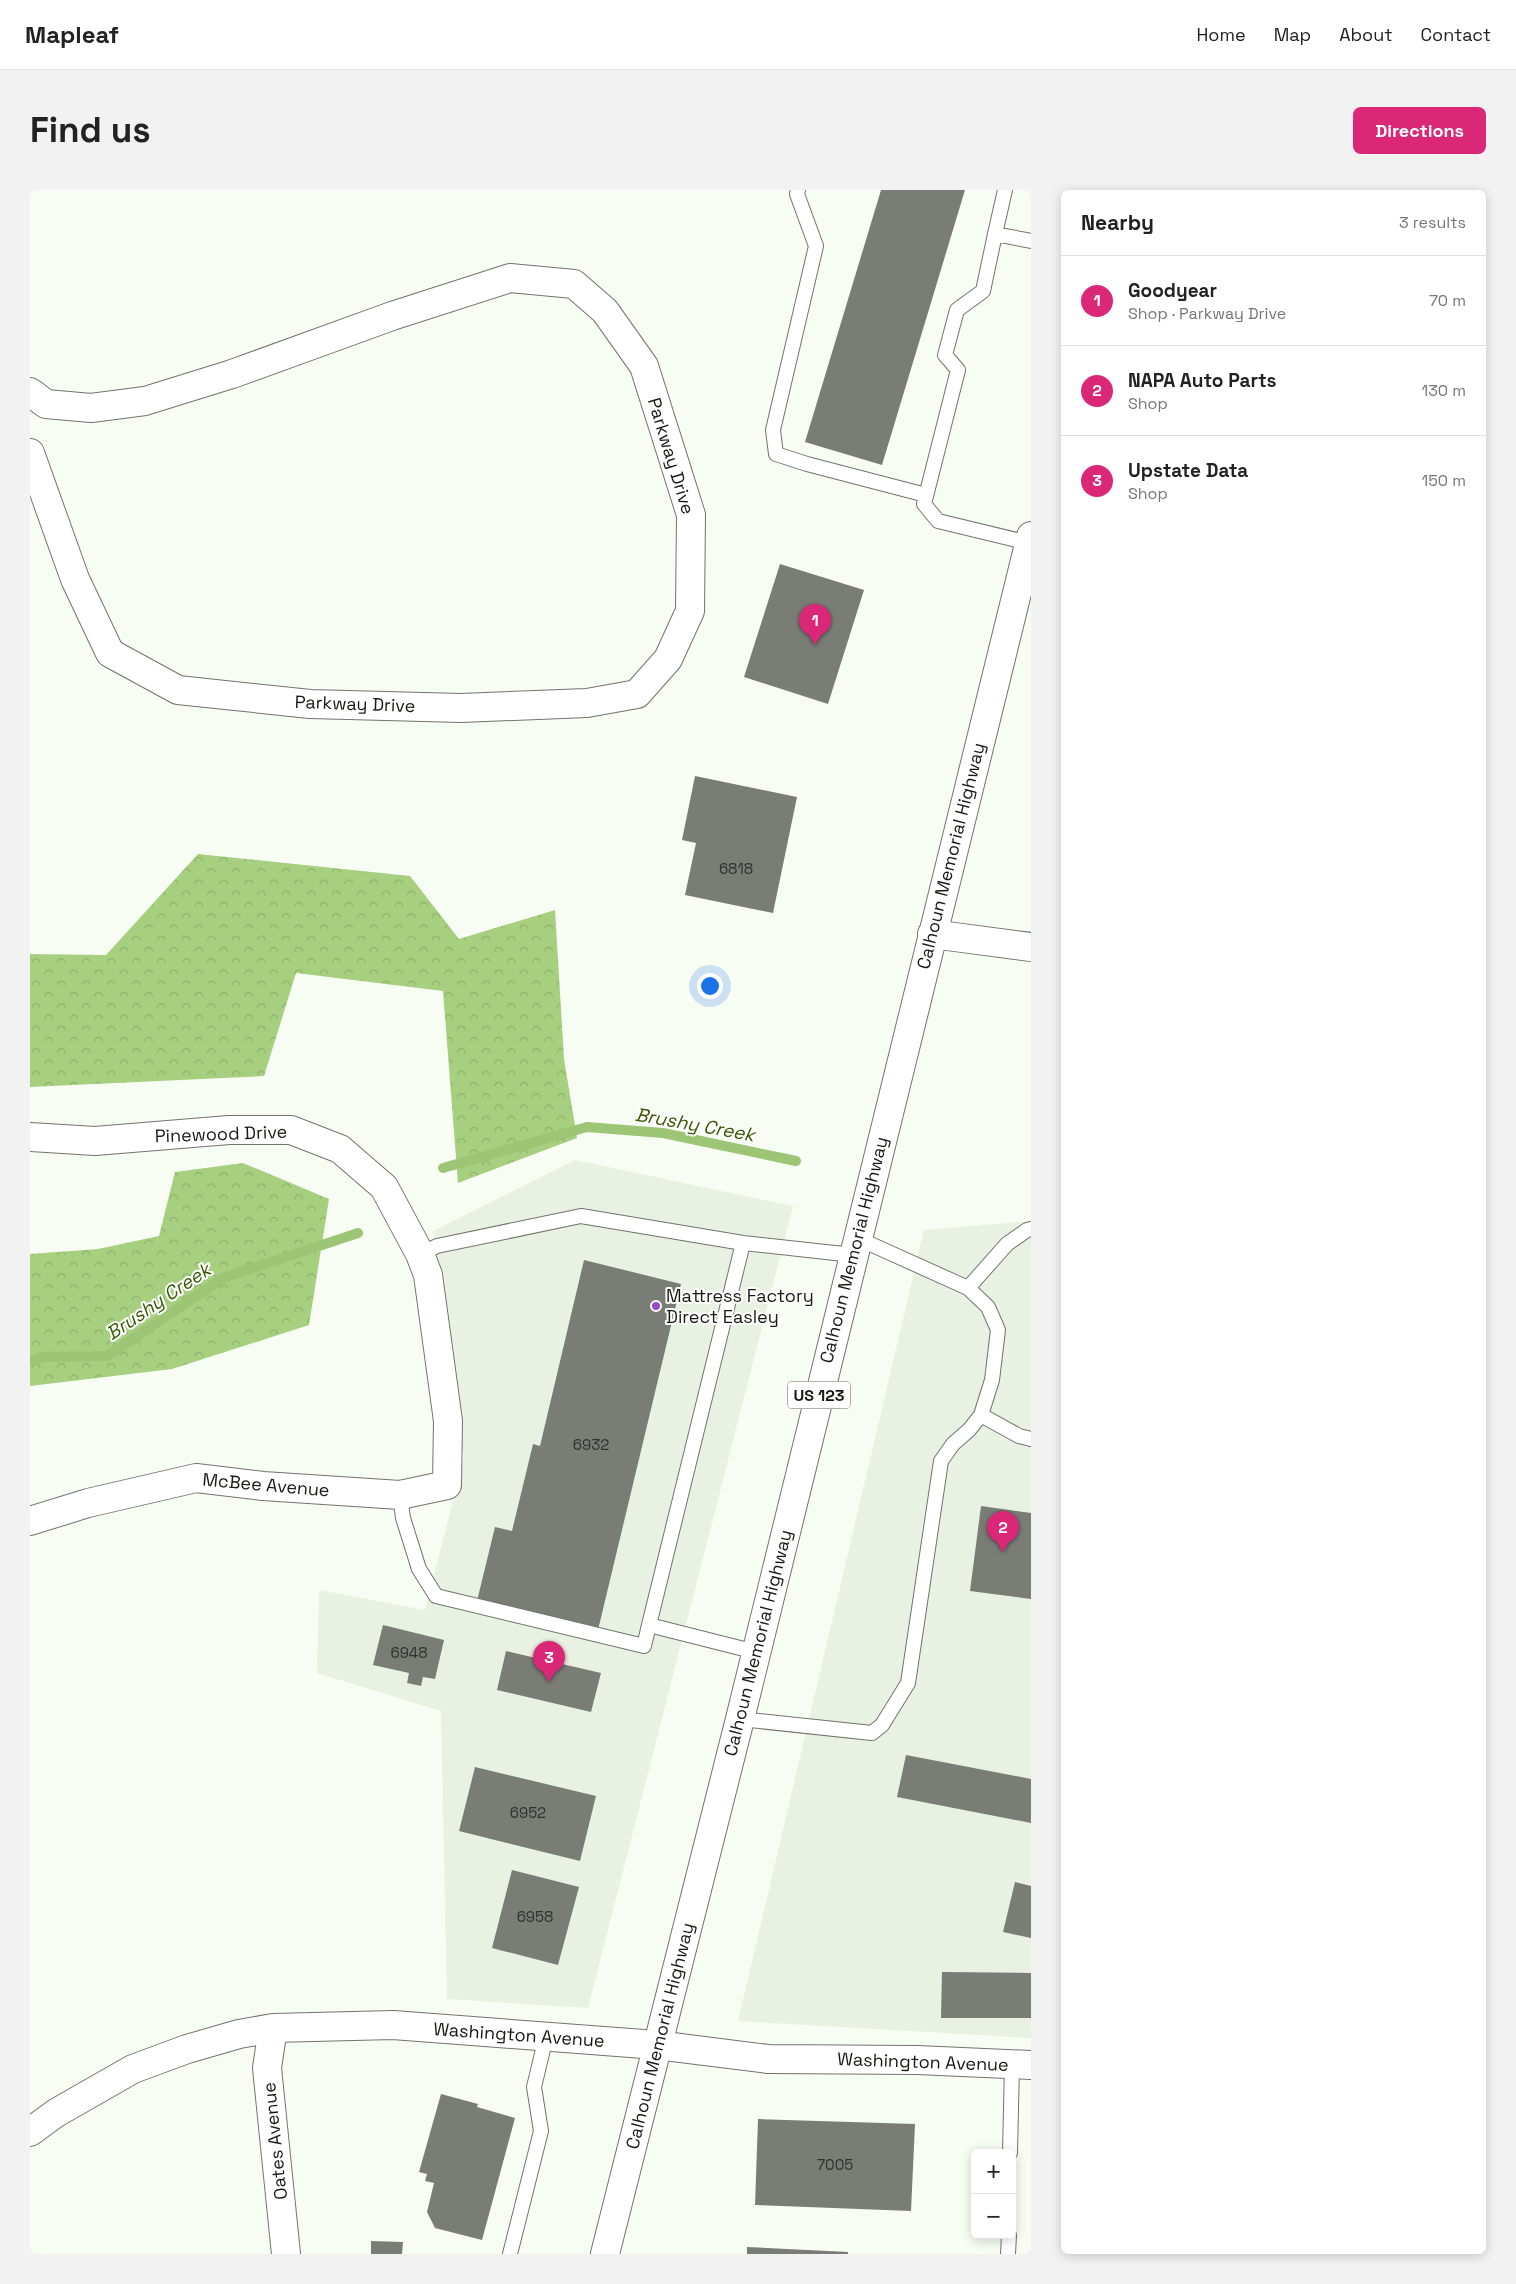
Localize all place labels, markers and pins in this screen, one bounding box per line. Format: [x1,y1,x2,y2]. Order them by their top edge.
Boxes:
pin: 1 [799,604,831,645]
place label: Mattress Factory Direct Easley [666,1284,814,1328]
marker: Mattress Factory Direct Easley [650,1300,662,1312]
pin: 2 [987,1511,1019,1552]
pin: 3 [533,1641,565,1682]

